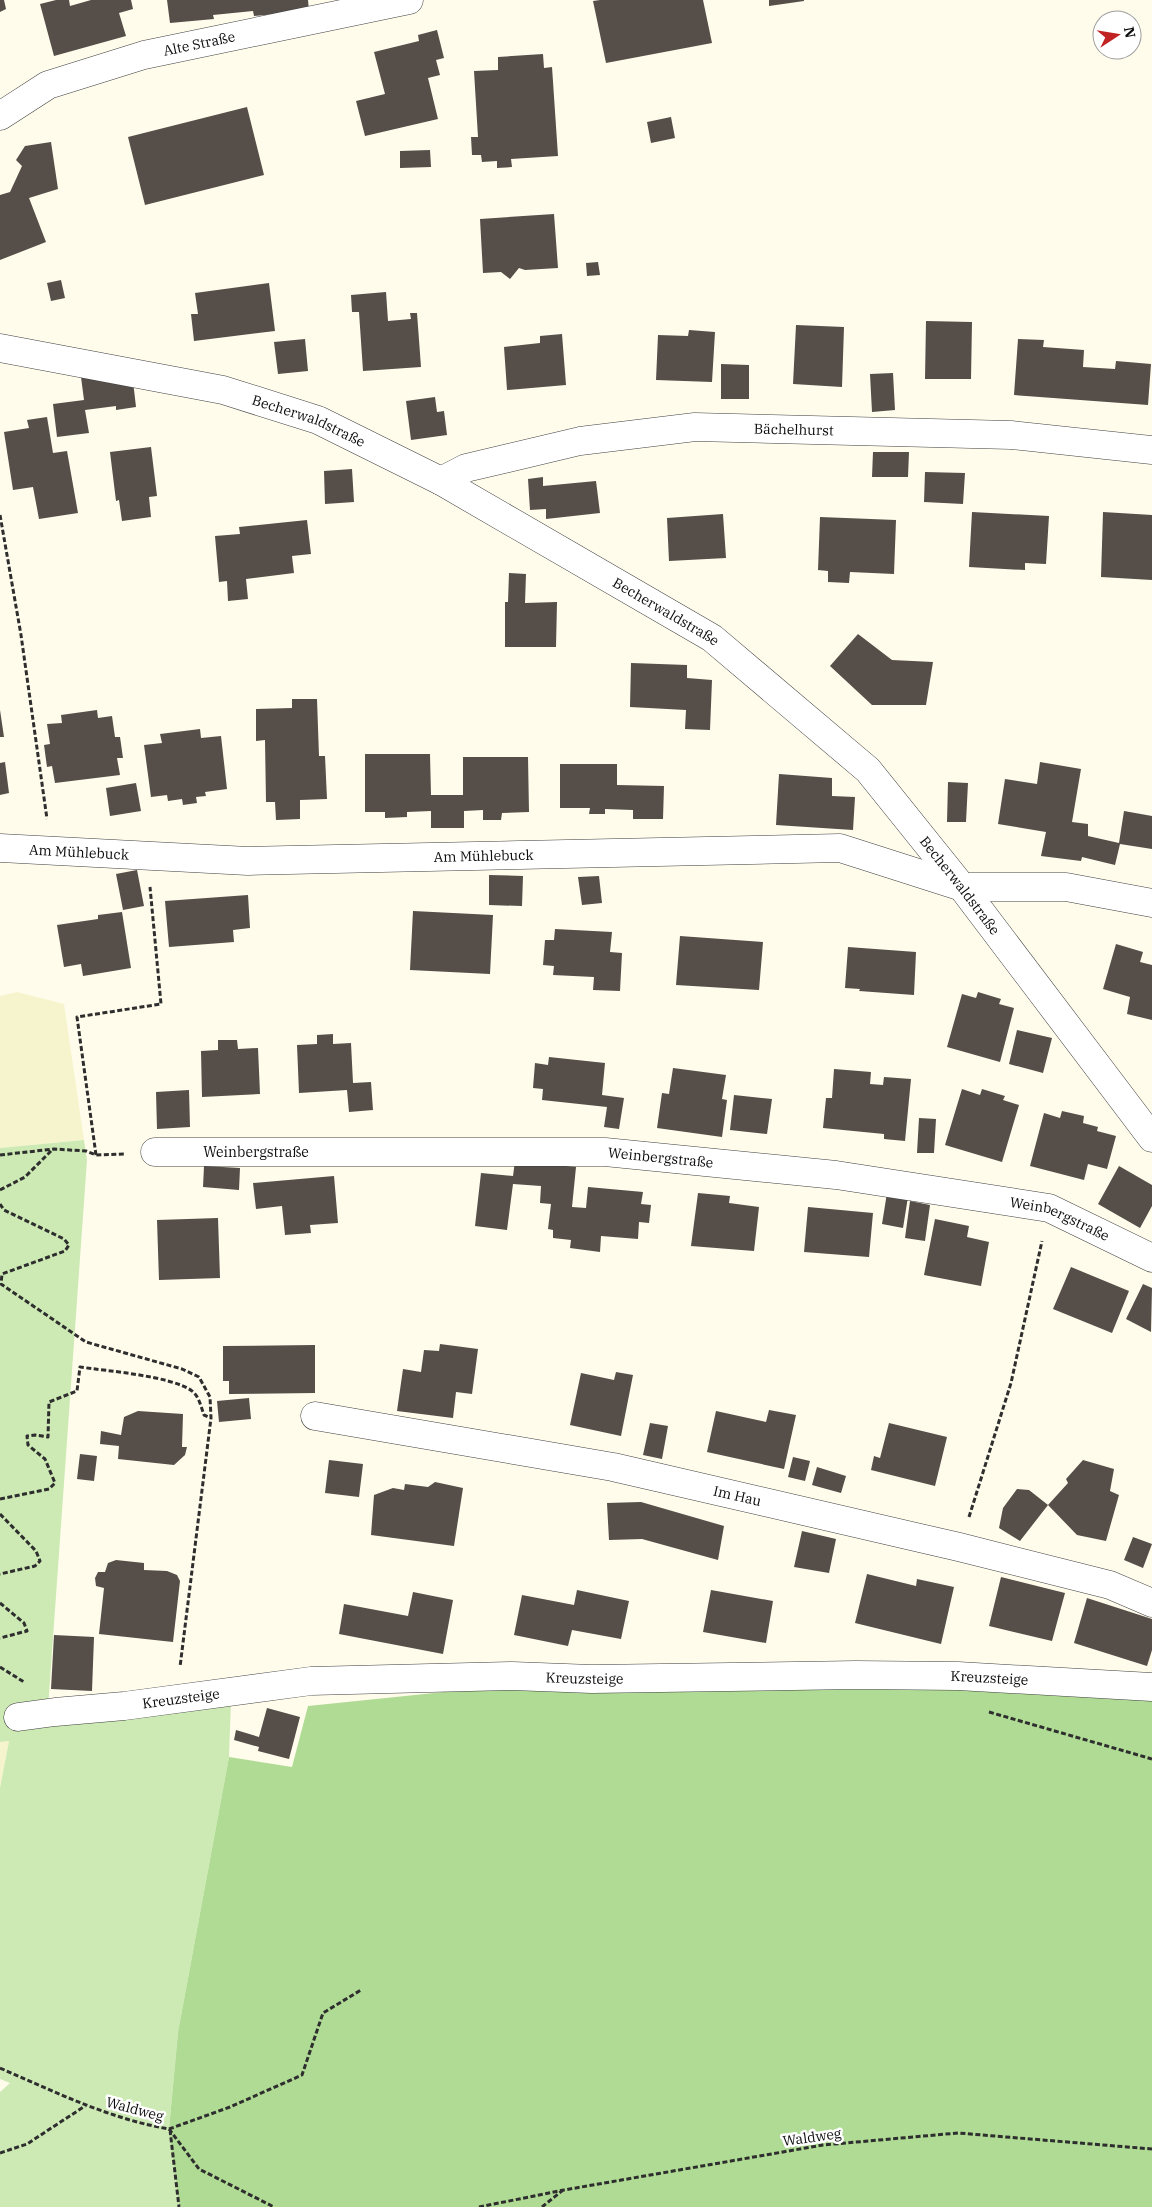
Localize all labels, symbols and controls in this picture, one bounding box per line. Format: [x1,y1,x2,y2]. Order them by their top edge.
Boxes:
north arrow [1092,10,1142,60]
text: N [1120,25,1140,40]
street label: Alte Straße [162,27,237,60]
street label: Becherwaldstraße [250,391,368,451]
street label: Bächelhurst [754,419,834,440]
street label: Becherwaldstraße [610,573,723,649]
street label: Becherwaldstraße [916,833,1004,938]
street label: Am Mühlebuck [28,841,130,864]
street label: Am Mühlebuck [433,846,535,866]
street label: Weinbergstraße [203,1143,309,1161]
street label: Weinbergstraße [607,1143,714,1172]
street label: Weinbergstraße [1009,1193,1112,1245]
street label: Im Hau [712,1482,763,1510]
street label: Kreuzsteige [951,1667,1029,1689]
street label: Kreuzsteige [545,1668,624,1688]
street label: Kreuzsteige [141,1684,221,1712]
street label: Waldweg [104,2093,166,2125]
street label: Waldweg [782,2124,843,2150]

